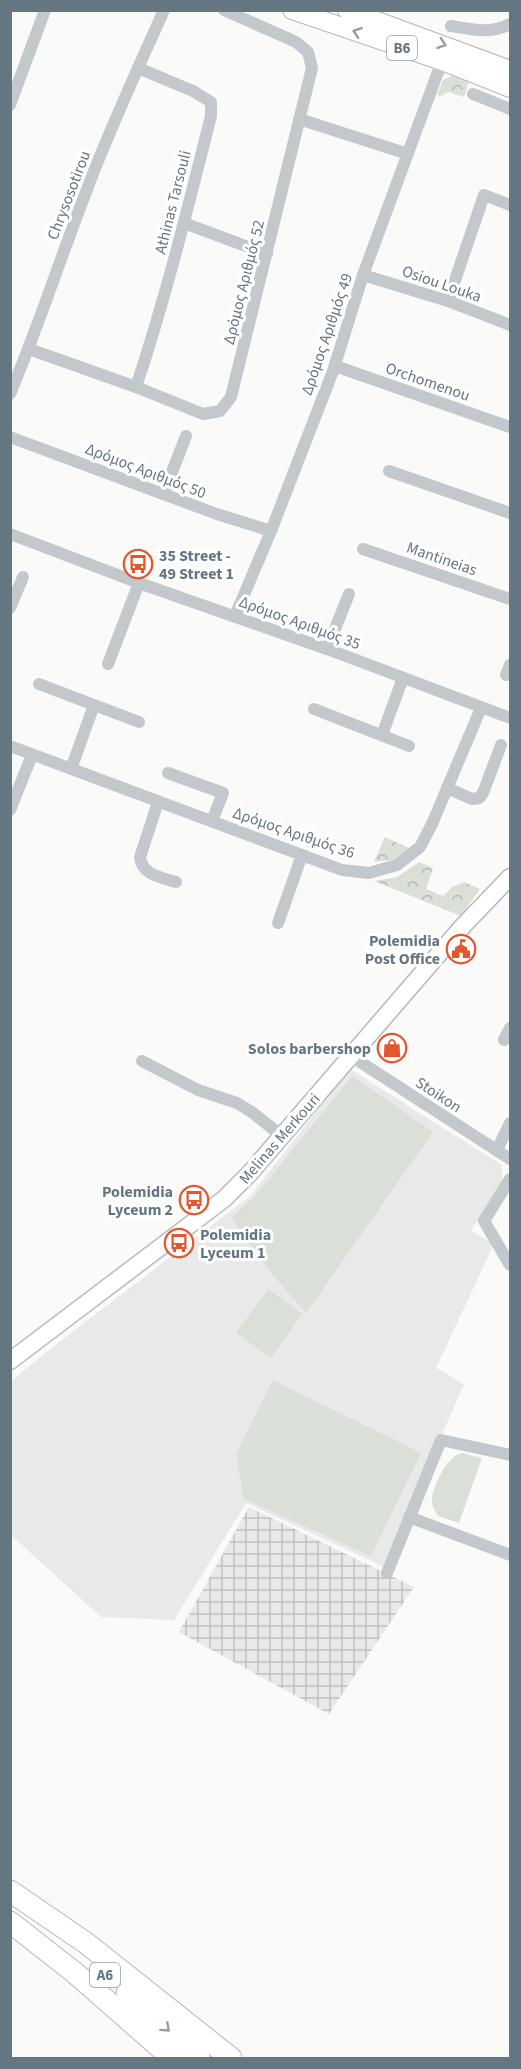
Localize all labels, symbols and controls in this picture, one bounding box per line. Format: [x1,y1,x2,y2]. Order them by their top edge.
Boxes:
one-way arrow [352,27,363,40]
road number: B6 [387,36,417,60]
one-way arrow [436,36,447,49]
street label: Chrysosotirou [42,148,96,243]
street label: Athinas Tarsouli [149,148,197,256]
street label: Δρόμος Αριθμός 52 [218,218,270,347]
street label: Osiou Louka [399,260,484,308]
street label: Δρόμος Αριθμός 49 [296,270,358,398]
street label: Orchomenou [382,357,473,407]
street label: Δρόμος Αριθμός 50 [82,438,209,504]
street label: Mantineias [403,537,480,581]
place label: 35 Street - 49 Street 1 [159,545,234,585]
bus stop icon: 35 Street - 49 Street 1 [122,548,154,580]
street label: Δρόμος Αριθμός 35 [236,591,363,655]
street label: Δρόμος Αριθμός 36 [230,802,358,864]
place label: Polemidia Post Office [365,930,440,970]
public building icon: Polemidia Post Office [445,933,477,965]
shop icon: Solos barbershop [376,1032,408,1064]
place label: Solos barbershop [248,1038,371,1060]
street label: Stoikon [411,1072,466,1118]
street label: Melinas Merkouri [234,1088,325,1189]
place label: Polemidia Lyceum 2 [102,1181,173,1221]
bus stop icon: Polemidia Lyceum 2 [178,1184,210,1216]
place label: Polemidia Lyceum 1 [200,1224,271,1264]
bus stop icon: Polemidia Lyceum 1 [163,1227,195,1259]
road number: A6 [90,1963,120,1987]
one-way arrow [159,2021,170,2032]

